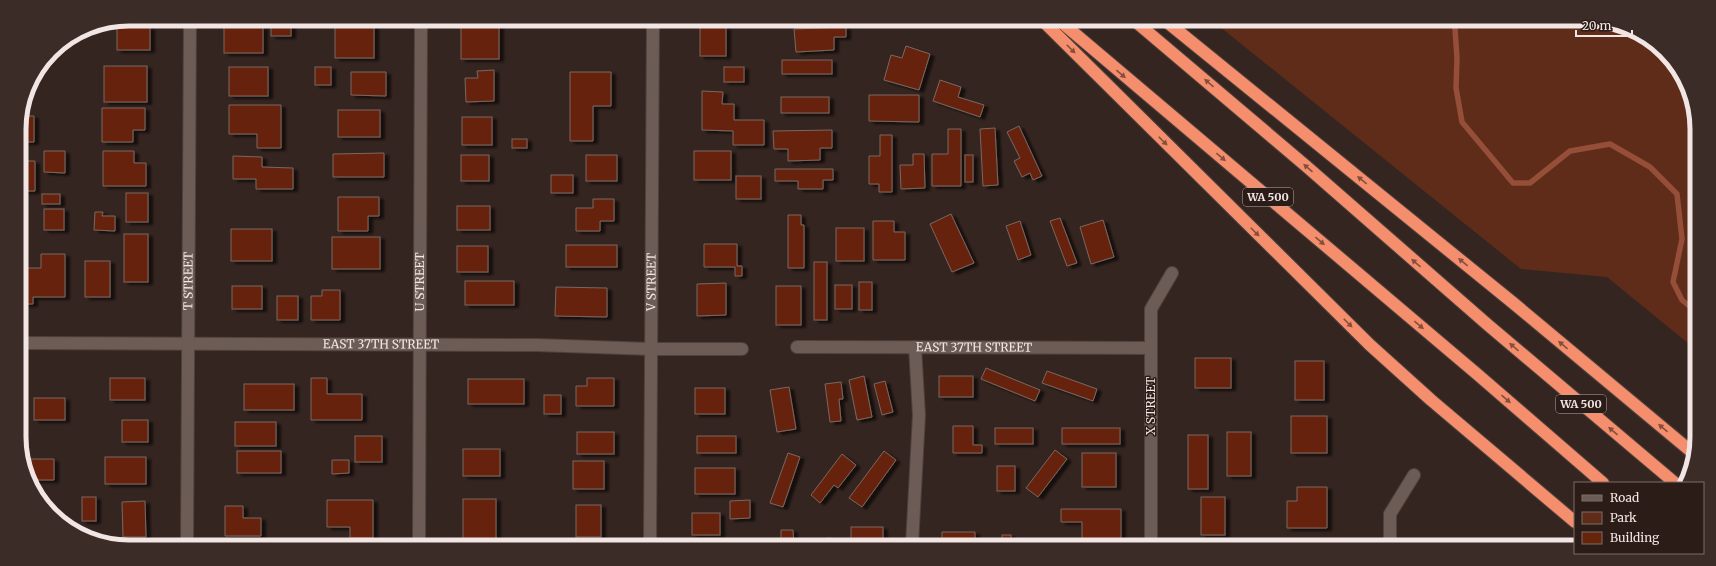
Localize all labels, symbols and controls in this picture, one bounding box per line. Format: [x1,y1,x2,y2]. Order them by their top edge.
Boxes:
scale bar [1576,12,1632,38]
text: 20 m [1582,18,1611,33]
one-way arrow [1066,44,1076,54]
one-way arrow [1116,69,1127,78]
one-way arrow [1204,79,1214,88]
one-way arrow [1158,136,1168,146]
one-way arrow [1215,153,1226,162]
one-way arrow [1303,163,1313,172]
one-way arrow [1357,176,1368,185]
road number: WA 500 [1243,188,1293,206]
one-way arrow [1250,227,1260,237]
one-way arrow [1315,237,1325,246]
street label: T STREET [180,251,196,310]
street label: U STREET [412,252,427,312]
street label: V STREET [643,252,659,312]
one-way arrow [1411,258,1421,267]
one-way arrow [1457,258,1468,267]
one-way arrow [1343,318,1353,328]
one-way arrow [1414,321,1425,330]
street label: EAST 37TH STREET [323,336,440,352]
street label: EAST 37TH STREET [916,339,1033,355]
one-way arrow [1558,341,1569,349]
one-way arrow [1508,343,1519,352]
street label: X STREET [1143,376,1158,435]
one-way arrow [1501,395,1512,404]
road number: WA 500 [1556,395,1606,413]
one-way arrow [1658,424,1669,432]
one-way arrow [1608,426,1619,435]
legend [1574,482,1704,554]
text: Road [1610,490,1639,505]
text: Park [1610,510,1637,525]
text: Building [1610,530,1660,545]

